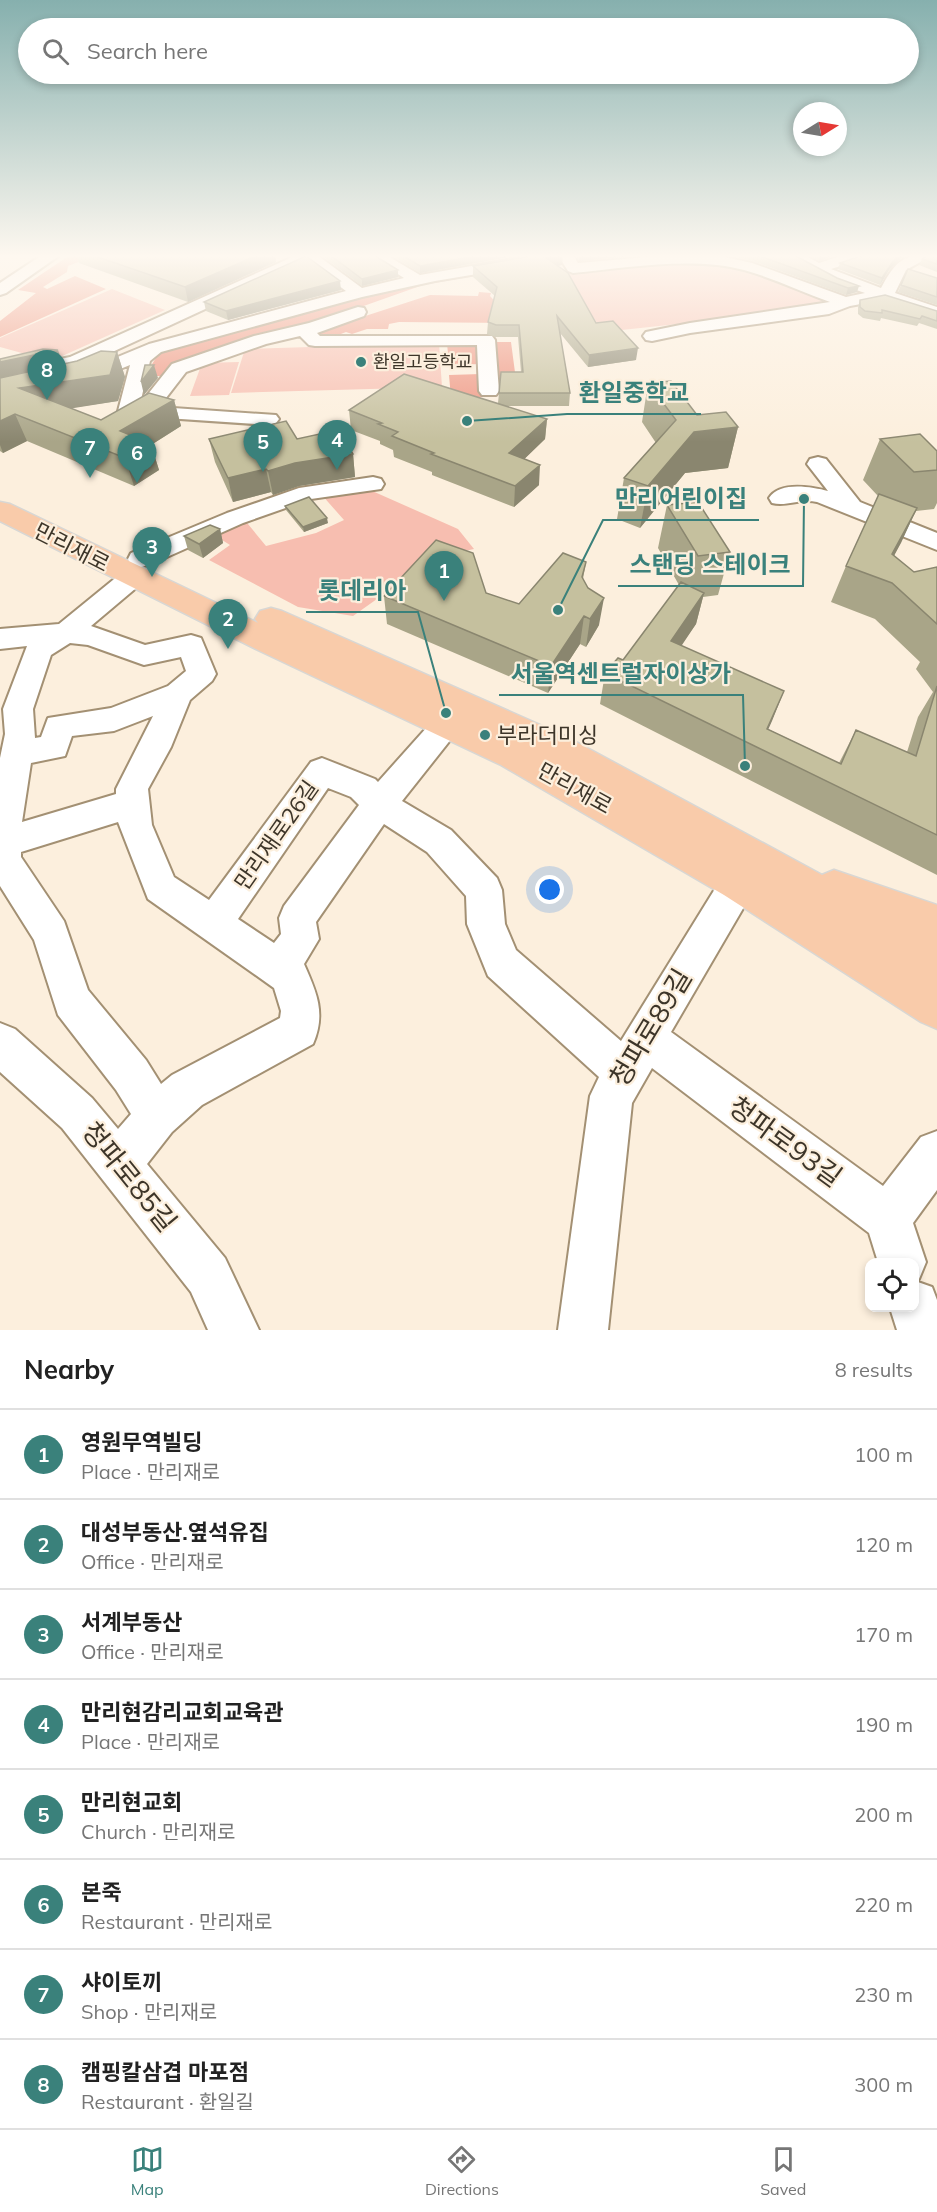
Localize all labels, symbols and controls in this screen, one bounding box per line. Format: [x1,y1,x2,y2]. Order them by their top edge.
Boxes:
search box [18,18,919,84]
icon: search [39,35,72,68]
text: Search here [87,37,208,65]
north arrow [793,102,847,156]
pin: 8 [28,350,66,400]
place label: 환일고등학교 [373,350,472,373]
marker: 환일고등학교 [354,355,368,369]
callout: 환일중학교 [567,372,701,414]
text: 환일중학교 [579,377,689,407]
pin: 4 [318,420,356,470]
pin: 5 [244,422,282,472]
pin: 7 [70,428,110,478]
pin: 6 [118,434,156,483]
callout: 만리어린이집 [603,478,759,520]
text: 만리어린이집 [615,483,747,513]
street label: 만리재로 [30,516,114,578]
pin: 3 [132,528,172,577]
callout: 스탠딩 스테이크 [618,544,803,586]
text: 스탠딩 스테이크 [629,549,791,579]
pin: 1 [424,552,464,601]
callout: 롯데리아 [306,570,418,612]
text: 롯데리아 [318,575,406,605]
pin: 2 [208,600,248,649]
callout: 서울역센트럴자이상가 [499,653,743,695]
text: 서울역센트럴자이상가 [511,658,731,688]
place label: 부라더미싱 [497,721,598,749]
marker: 부라더미싱 [478,728,492,742]
street label: 만리재로 [533,756,617,820]
street label: 만리재로26길 [228,775,324,895]
your location [535,875,564,904]
street label: 청파로89길 [602,962,699,1093]
street label: 청파로93길 [722,1089,849,1194]
street label: 청파로85길 [75,1114,184,1238]
map controls [865,1258,919,1312]
button: locate [865,1258,919,1312]
text: Nearby [24,1353,114,1386]
text: 8 results [835,1357,913,1382]
text: 영원무역빌딩 [81,1428,202,1456]
text: 1 [38,1442,50,1467]
text: 100 m [854,1442,913,1467]
text: Place · 만리재로 [81,1459,220,1484]
text: 대성부동산.옆석유집 [81,1518,269,1546]
text: 2 [38,1532,50,1557]
text: 120 m [854,1532,913,1557]
text: Office · 만리재로 [81,1549,224,1574]
text: 서계부동산 [81,1608,182,1636]
text: 3 [38,1622,50,1647]
text: 170 m [854,1622,913,1647]
text: Office · 만리재로 [81,1639,224,1664]
text: 만리현감리교회교육관 [81,1698,283,1726]
text: 4 [38,1712,50,1737]
text: 190 m [854,1712,913,1737]
text: Place · 만리재로 [81,1729,220,1754]
text: 만리현교회 [81,1788,182,1816]
text: 5 [38,1802,50,1827]
text: 200 m [854,1802,913,1827]
text: Church · 만리재로 [81,1819,235,1844]
text: 본죽 [81,1878,121,1906]
text: 6 [38,1892,50,1917]
text: 220 m [854,1892,913,1917]
text: Restaurant · 만리재로 [81,1909,272,1934]
text: 샤이토끼 [81,1968,162,1996]
text: 7 [38,1982,50,2007]
text: 230 m [854,1982,913,2007]
text: Shop · 만리재로 [81,1999,217,2024]
text: 캠핑칼삼겹 마포점 [81,2058,249,2086]
text: 8 [38,2072,50,2097]
text: 300 m [854,2072,913,2097]
text: Restaurant · 환일길 [81,2089,254,2114]
tab: Map [131,2143,164,2199]
tab: Directions [425,2143,499,2199]
tab: Saved [760,2143,806,2199]

